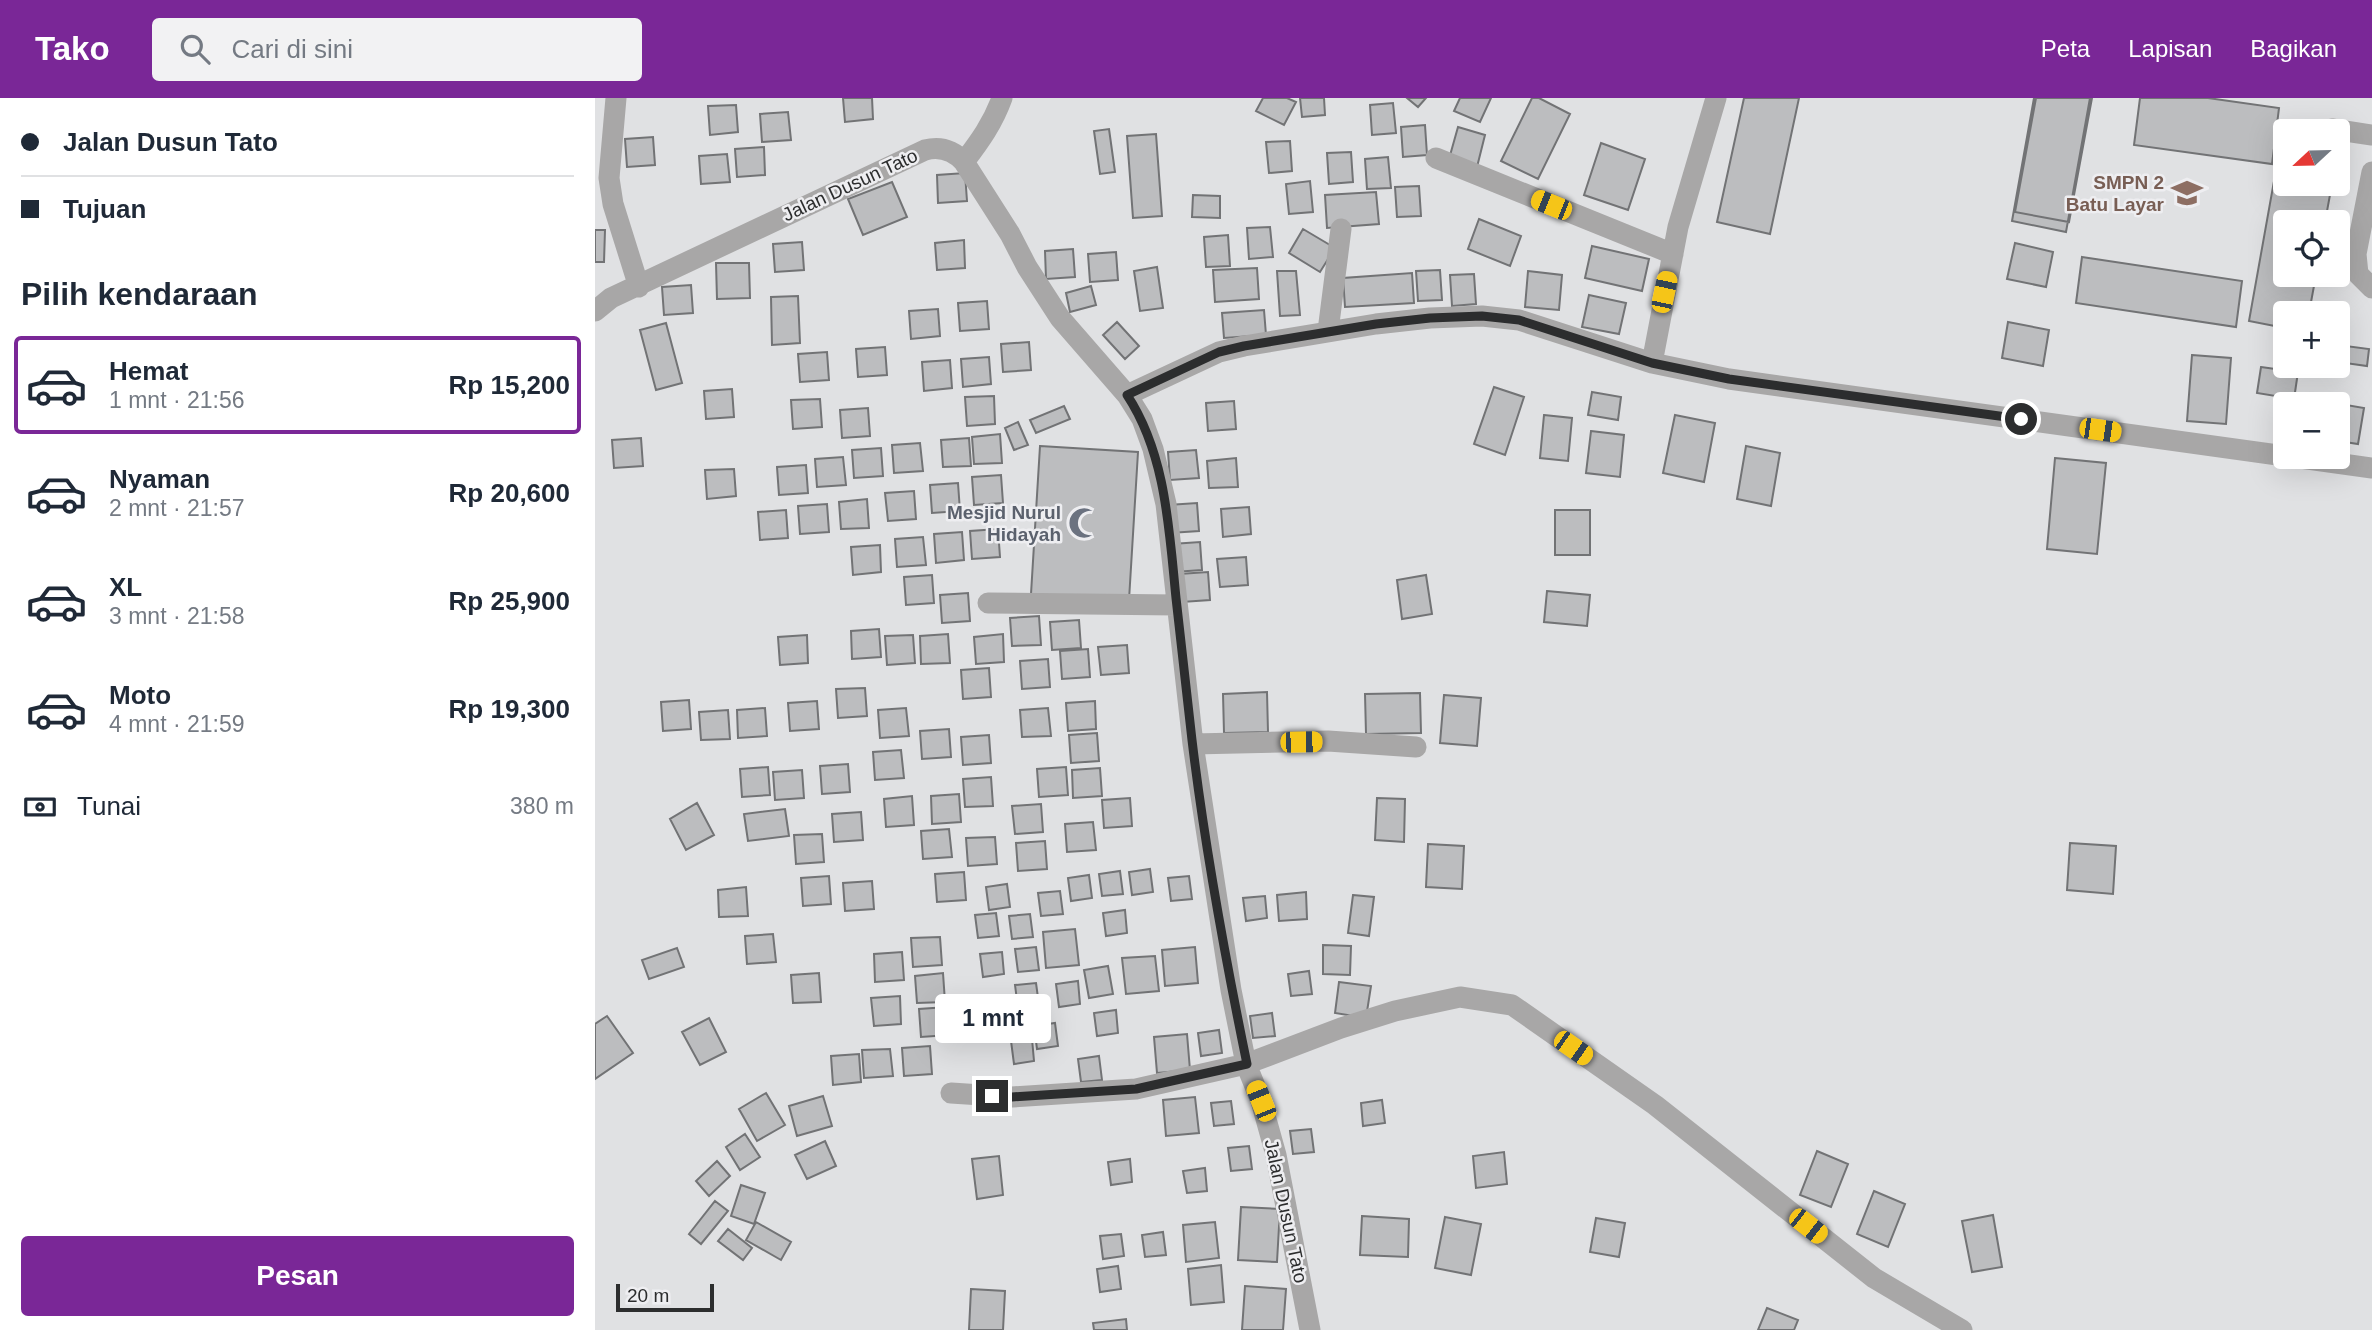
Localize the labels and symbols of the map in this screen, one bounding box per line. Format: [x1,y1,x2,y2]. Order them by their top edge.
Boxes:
north arrow [2273,119,2350,196]
street label: Jalan Dusun Tato [779,145,921,225]
place label: SMPN 2 Batu Layar [2066,172,2165,215]
school or university icon: SMPN 2 Batu Layar [2170,176,2204,210]
car [1528,187,1575,223]
car [1650,269,1679,315]
route start [2005,403,2037,435]
car [2078,417,2123,443]
place label: Mesjid Nurul Hidayah [947,502,1061,545]
mosque icon: Mesjid Nurul Hidayah [1067,506,1101,540]
car [1280,731,1323,753]
callout: 1 mnt [934,995,1050,1044]
car [1550,1027,1597,1069]
car [1244,1078,1279,1124]
route end [976,1080,1008,1112]
street label: Jalan Dusun Tato [1261,1137,1311,1285]
car [1785,1205,1832,1247]
scale bar [616,1281,714,1313]

